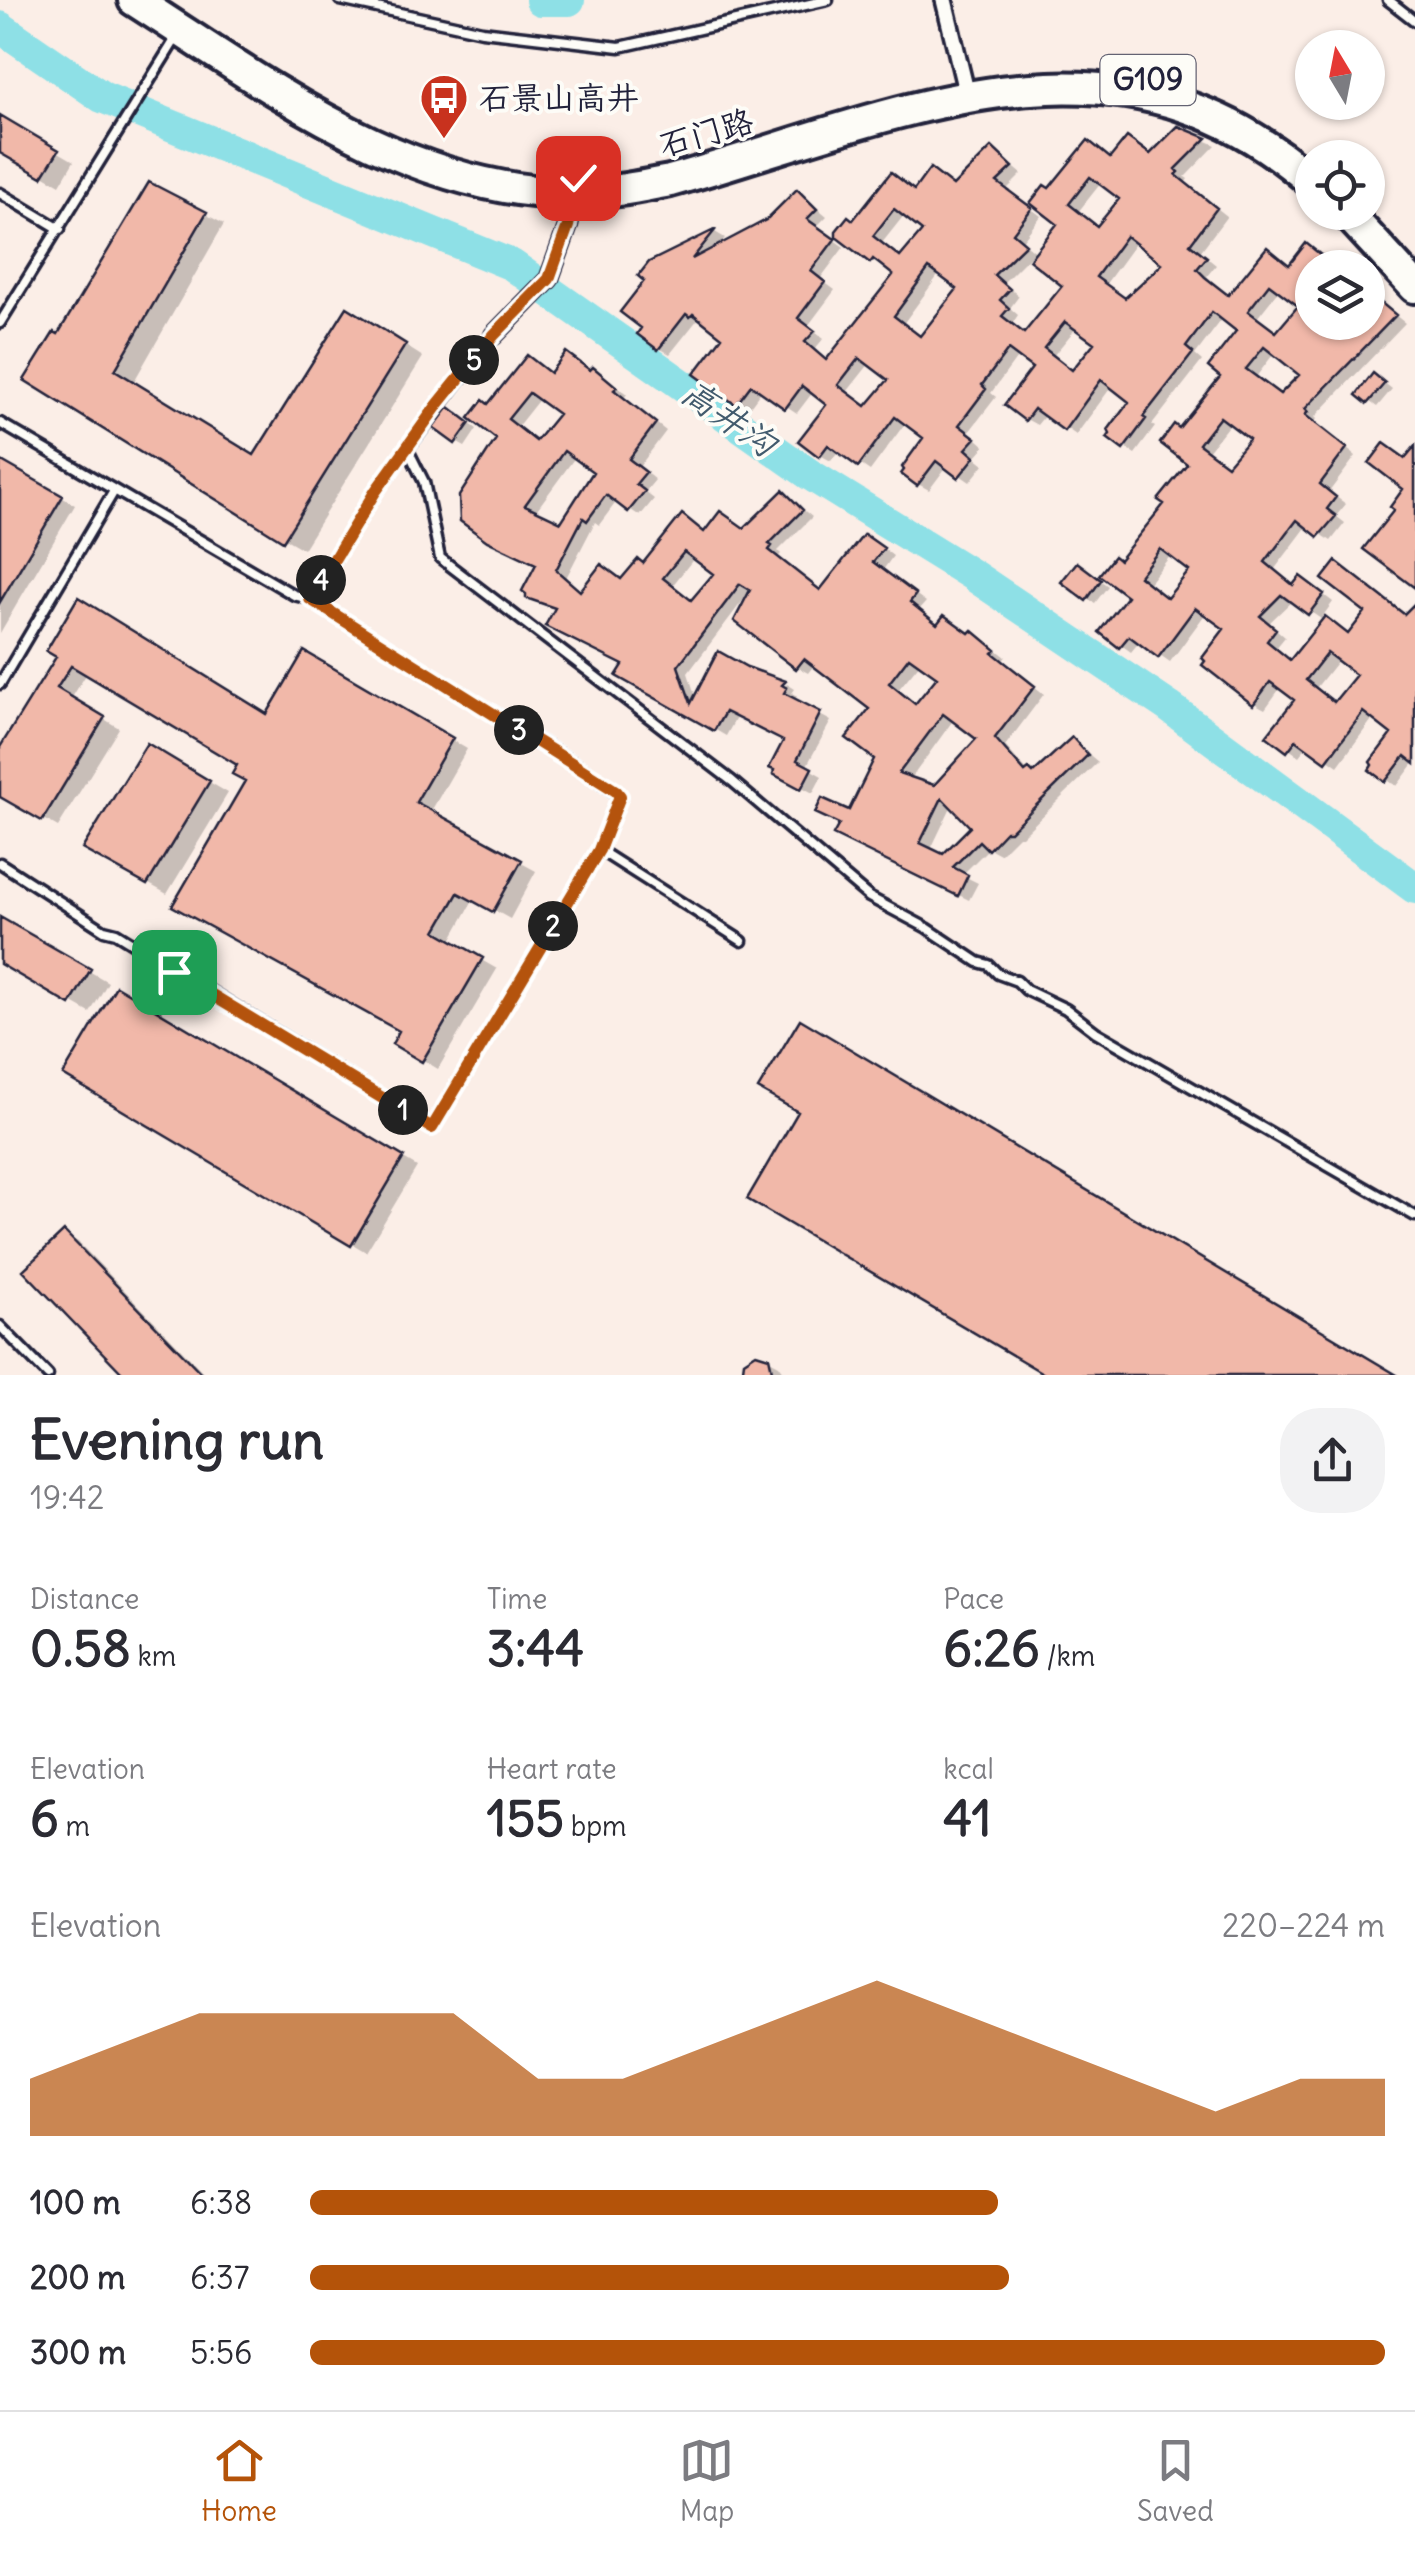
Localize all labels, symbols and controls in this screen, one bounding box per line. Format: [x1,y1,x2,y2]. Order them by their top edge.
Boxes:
north arrow [1295,30,1385,120]
map controls [1295,30,1385,340]
road number: G109 [1100,55,1196,105]
bus stop icon: 石景山高井 [418,72,470,140]
place label: 石景山高井 [479,77,639,118]
street label: 石门路 [654,100,758,165]
pin [536,136,621,221]
button: locate [1295,140,1385,230]
icon: check [551,151,606,206]
button: layers [1295,250,1385,340]
pin: 5 [449,335,499,385]
text: 5 [466,342,482,378]
water label: 高井沟 [674,369,788,467]
pin: 4 [296,555,346,605]
text: 4 [313,562,329,598]
pin: 3 [494,705,544,755]
text: 3 [511,712,527,748]
pin: 2 [528,901,578,951]
text: 2 [545,908,561,944]
pin [132,930,217,1015]
icon: arrive [147,945,202,1000]
pin: 1 [378,1085,428,1135]
text: 1 [397,1092,409,1128]
text: Evening run [30,1405,324,1474]
button: share [1280,1408,1385,1513]
text: 19:42 [30,1477,104,1518]
text: Distance [30,1581,139,1617]
text: Time [487,1581,547,1617]
text: Pace [943,1581,1004,1617]
text: 0.58 [30,1617,131,1680]
text: 3:44 [487,1617,584,1680]
text: 6:26 [943,1617,1040,1680]
text: km [131,1638,176,1674]
text: /km [1040,1638,1095,1674]
text: Elevation [30,1751,145,1787]
text: Heart rate [487,1751,617,1787]
text: kcal [943,1751,994,1787]
text: 6 [30,1787,59,1850]
text: 155 [487,1787,564,1850]
text: 41 [943,1787,992,1850]
text: m [59,1808,90,1844]
text: bpm [564,1808,627,1844]
text: Elevation [30,1905,161,1946]
text: 220–224 m [1222,1905,1385,1946]
text: 100 m [30,2182,121,2223]
text: 6:38 [190,2182,252,2223]
text: 200 m [30,2257,125,2298]
text: 6:37 [190,2257,250,2298]
text: 300 m [30,2332,126,2373]
text: 5:56 [190,2332,253,2373]
tab: Home [201,2433,277,2529]
tab: Map [679,2433,734,2529]
tab: Saved [1137,2433,1214,2529]

